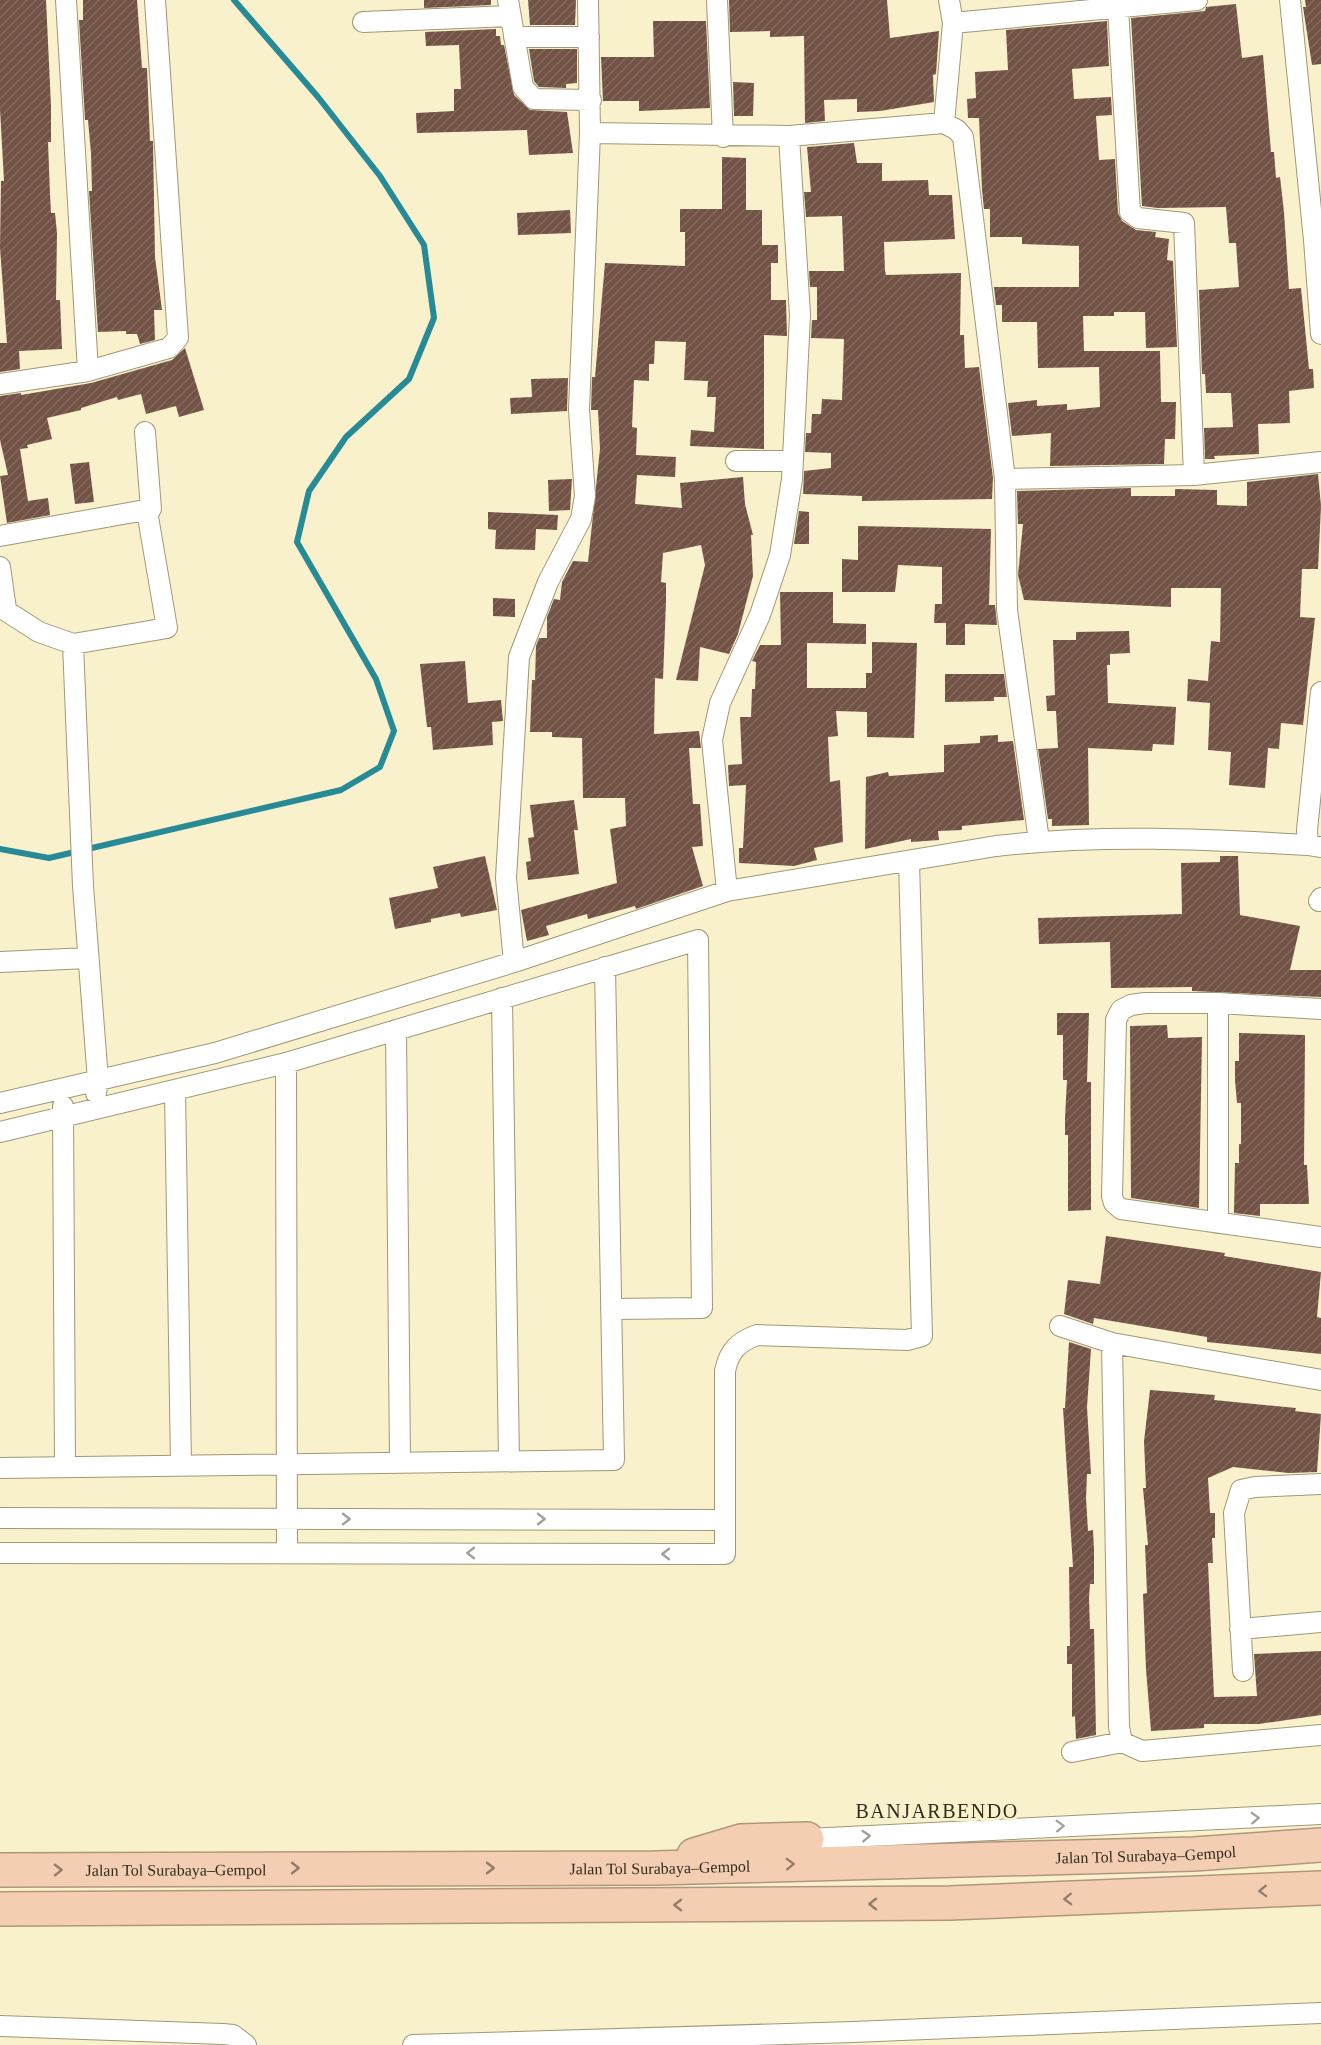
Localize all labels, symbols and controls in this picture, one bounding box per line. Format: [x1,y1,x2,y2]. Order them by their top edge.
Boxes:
one-way arrow [341,1513,350,1525]
one-way arrow [536,1513,545,1525]
one-way arrow [467,1547,476,1559]
one-way arrow [662,1548,671,1560]
district label: BANJARBENDO [855,1800,1019,1822]
one-way arrow [1251,1812,1260,1825]
one-way arrow [1056,1819,1065,1832]
one-way arrow [861,1829,870,1842]
street label: Jalan Tol Surabaya–Gempol [1055,1842,1237,1866]
street label: Jalan Tol Surabaya–Gempol [570,1857,751,1877]
one-way arrow [786,1857,795,1870]
street label: Jalan Tol Surabaya–Gempol [86,1861,267,1879]
one-way arrow [291,1862,300,1874]
one-way arrow [486,1862,495,1874]
one-way arrow [54,1863,63,1876]
one-way arrow [1258,1884,1267,1897]
one-way arrow [1063,1892,1072,1905]
one-way arrow [868,1898,877,1910]
one-way arrow [673,1899,682,1911]

